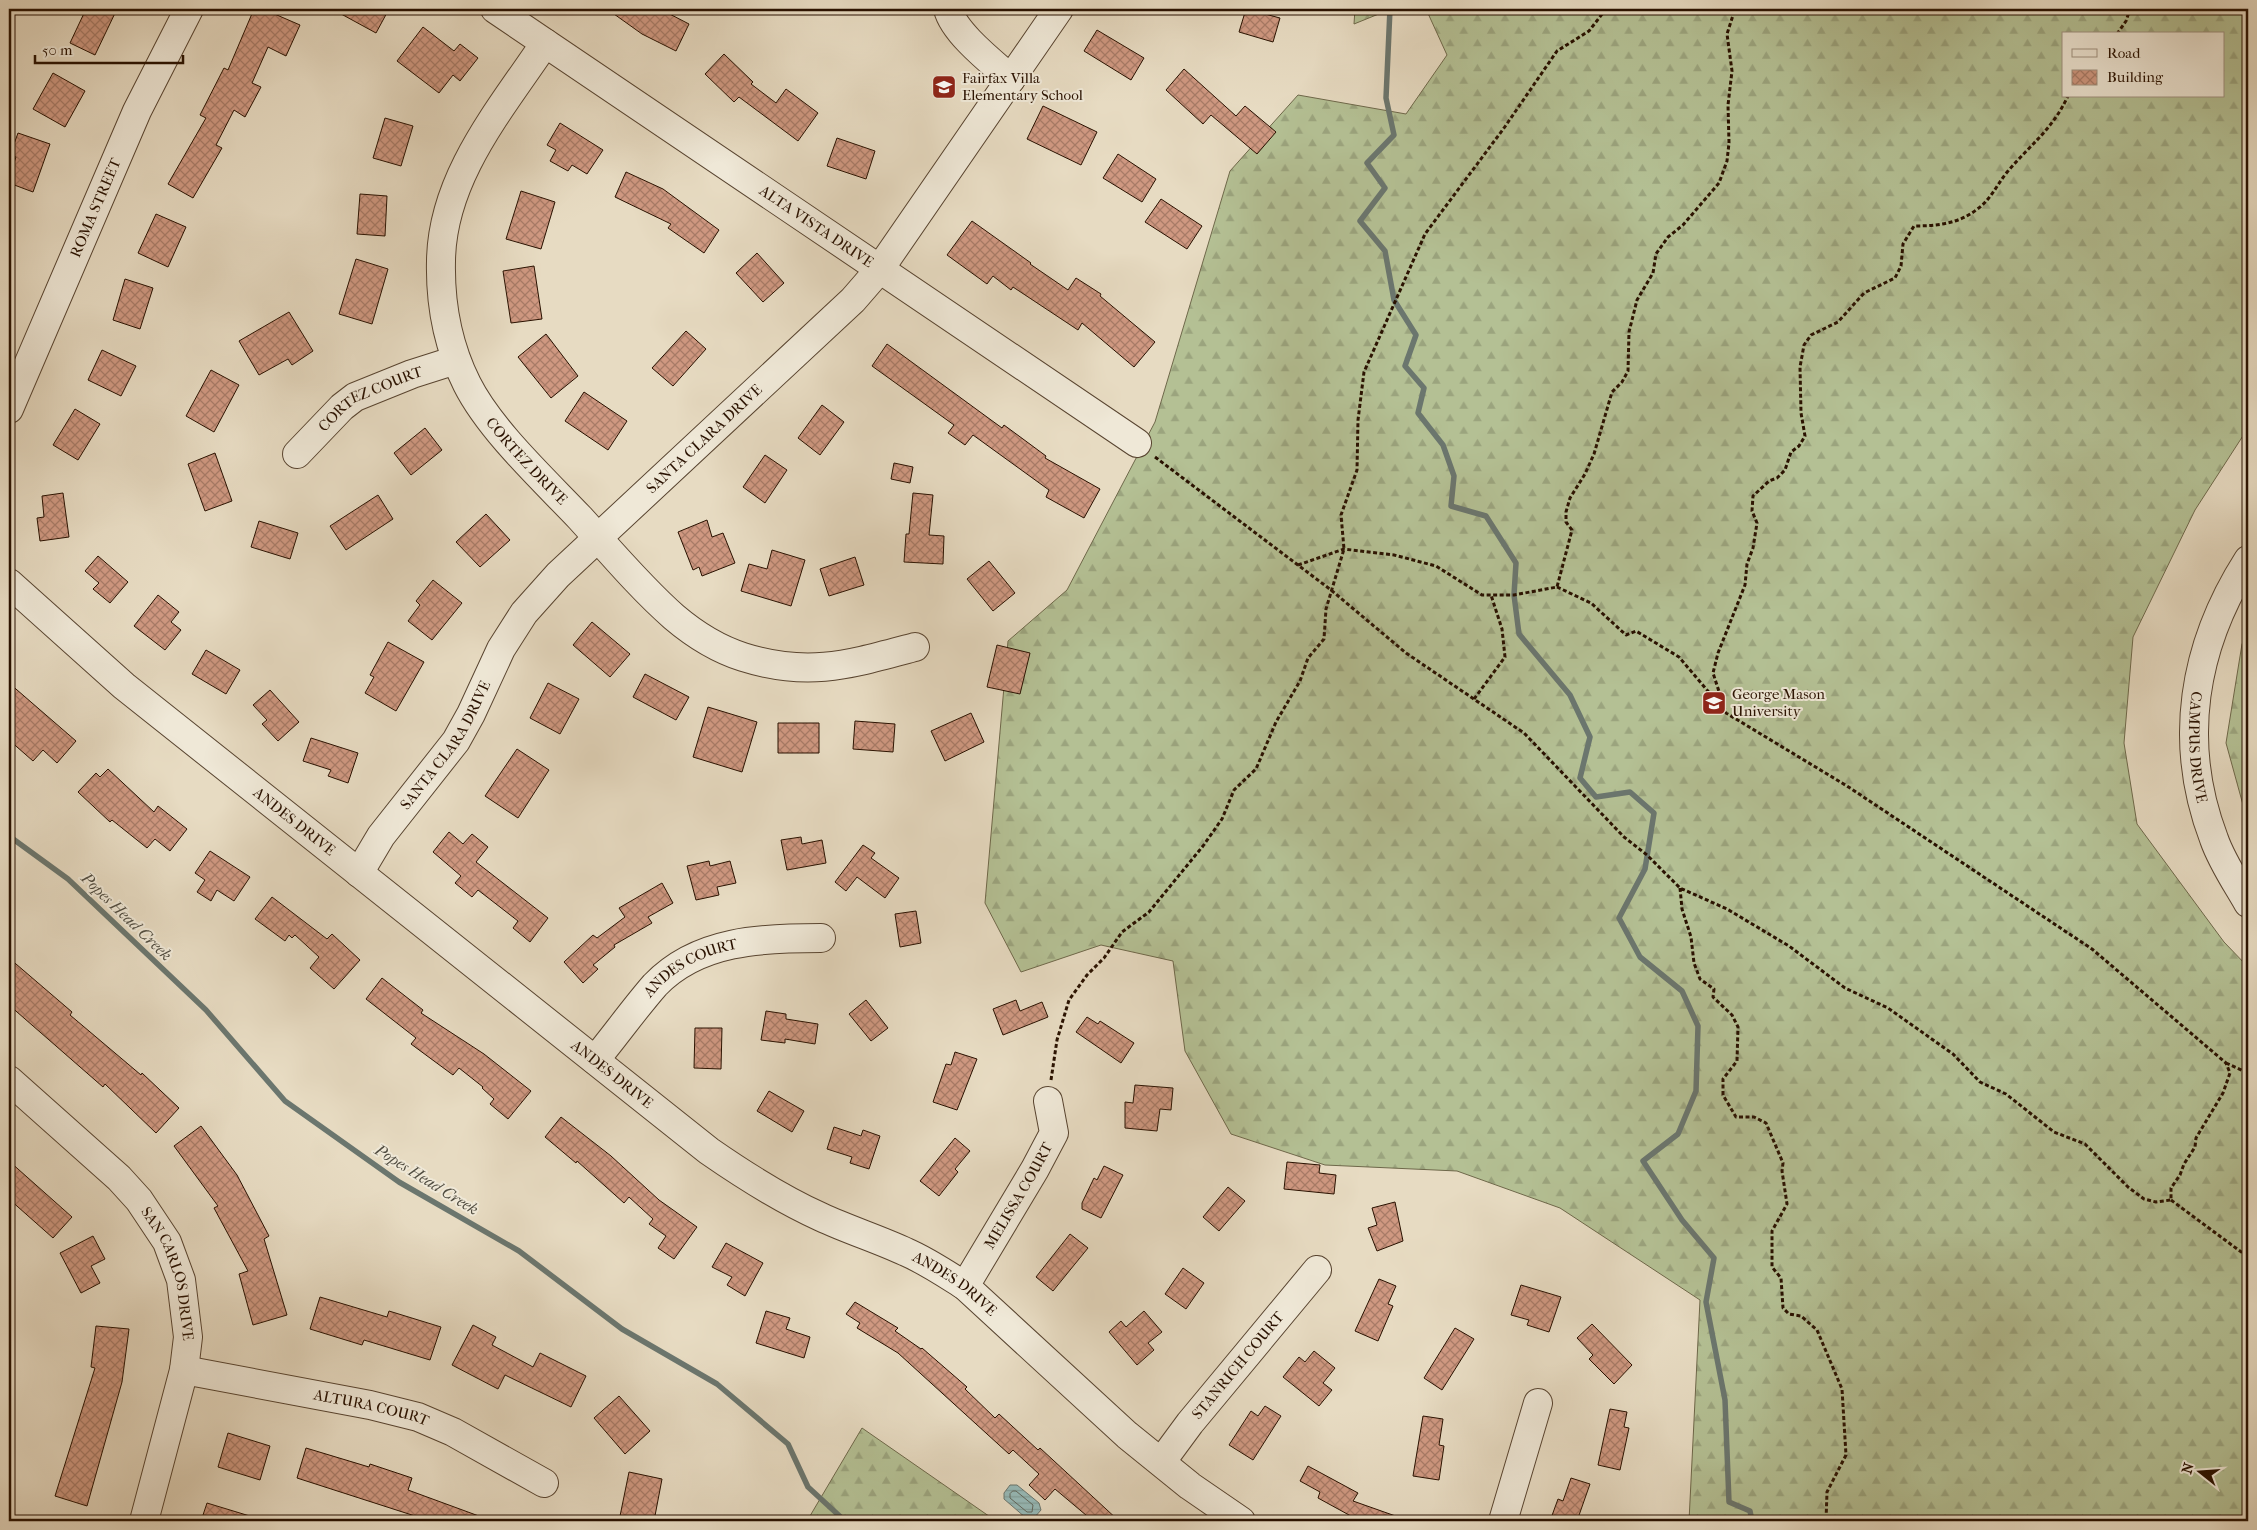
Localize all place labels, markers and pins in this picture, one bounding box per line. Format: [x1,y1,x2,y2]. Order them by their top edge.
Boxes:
place label: Fairfax Villa Elementary School [962,69,1083,104]
school or university icon: Fairfax Villa Elementary School [931,74,957,100]
place label: George Mason University [1732,685,1825,720]
school or university icon: George Mason University [1701,690,1727,716]

